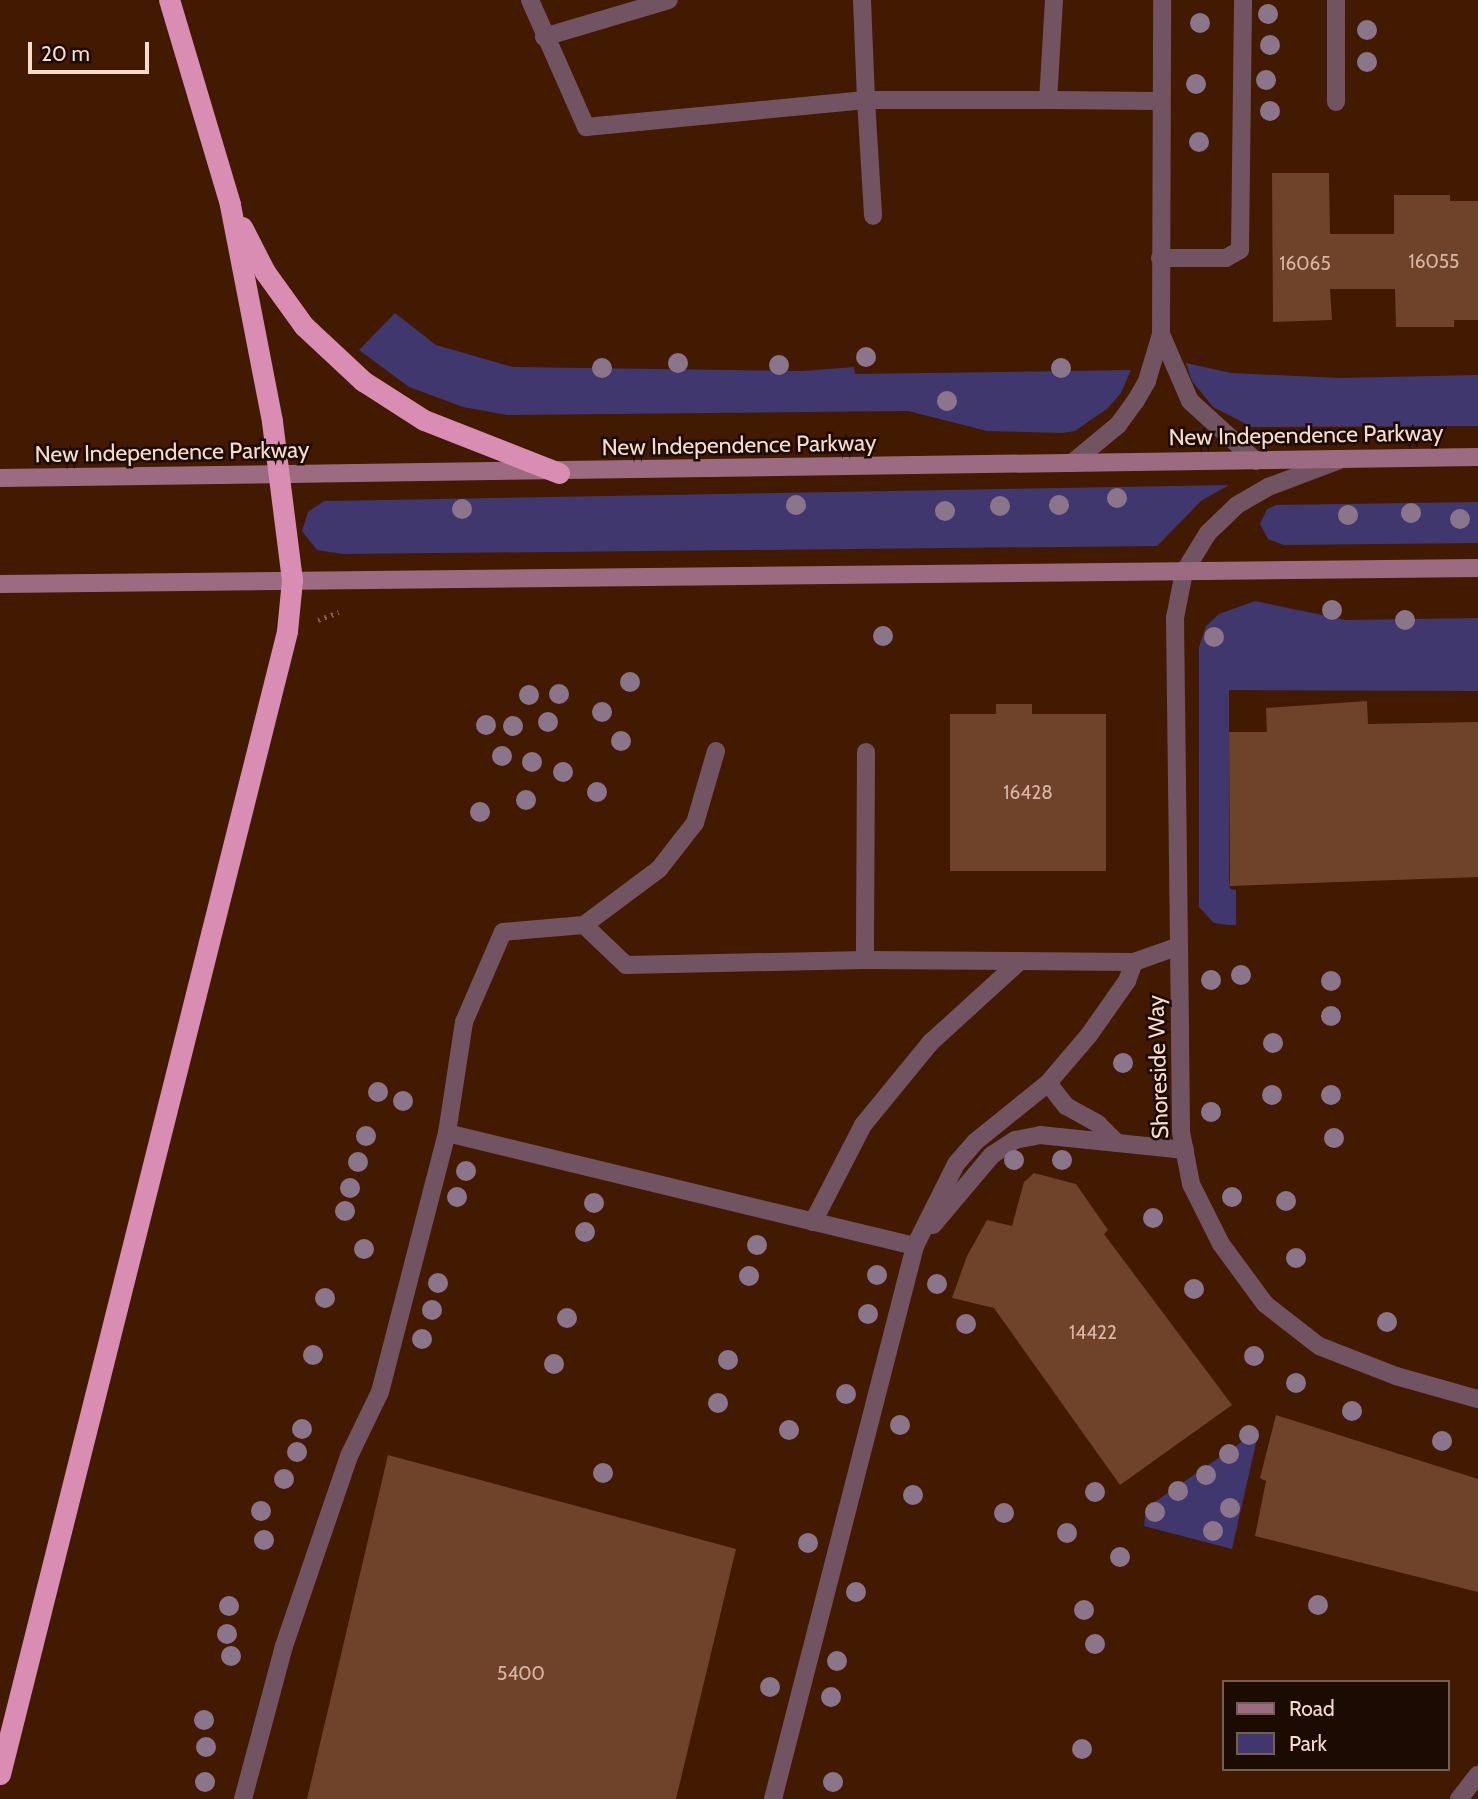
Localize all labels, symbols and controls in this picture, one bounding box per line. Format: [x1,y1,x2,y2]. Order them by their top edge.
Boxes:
scale bar [32,28,152,72]
text: 20 m [41,41,90,66]
house number: 16055 [1409,251,1459,273]
house number: 16065 [1279,253,1331,275]
street label: New Independence Parkway [1168,419,1444,451]
street label: New Independence Parkway [601,429,877,461]
street label: New Independence Parkway [34,436,310,468]
house number: 16428 [1003,782,1053,804]
street label: Shoreside Way [1142,994,1174,1140]
house number: 14422 [1069,1322,1117,1344]
house number: 5400 [497,1663,545,1685]
legend [1222,1680,1450,1771]
text: Road [1289,1696,1335,1721]
text: Park [1289,1731,1327,1756]

